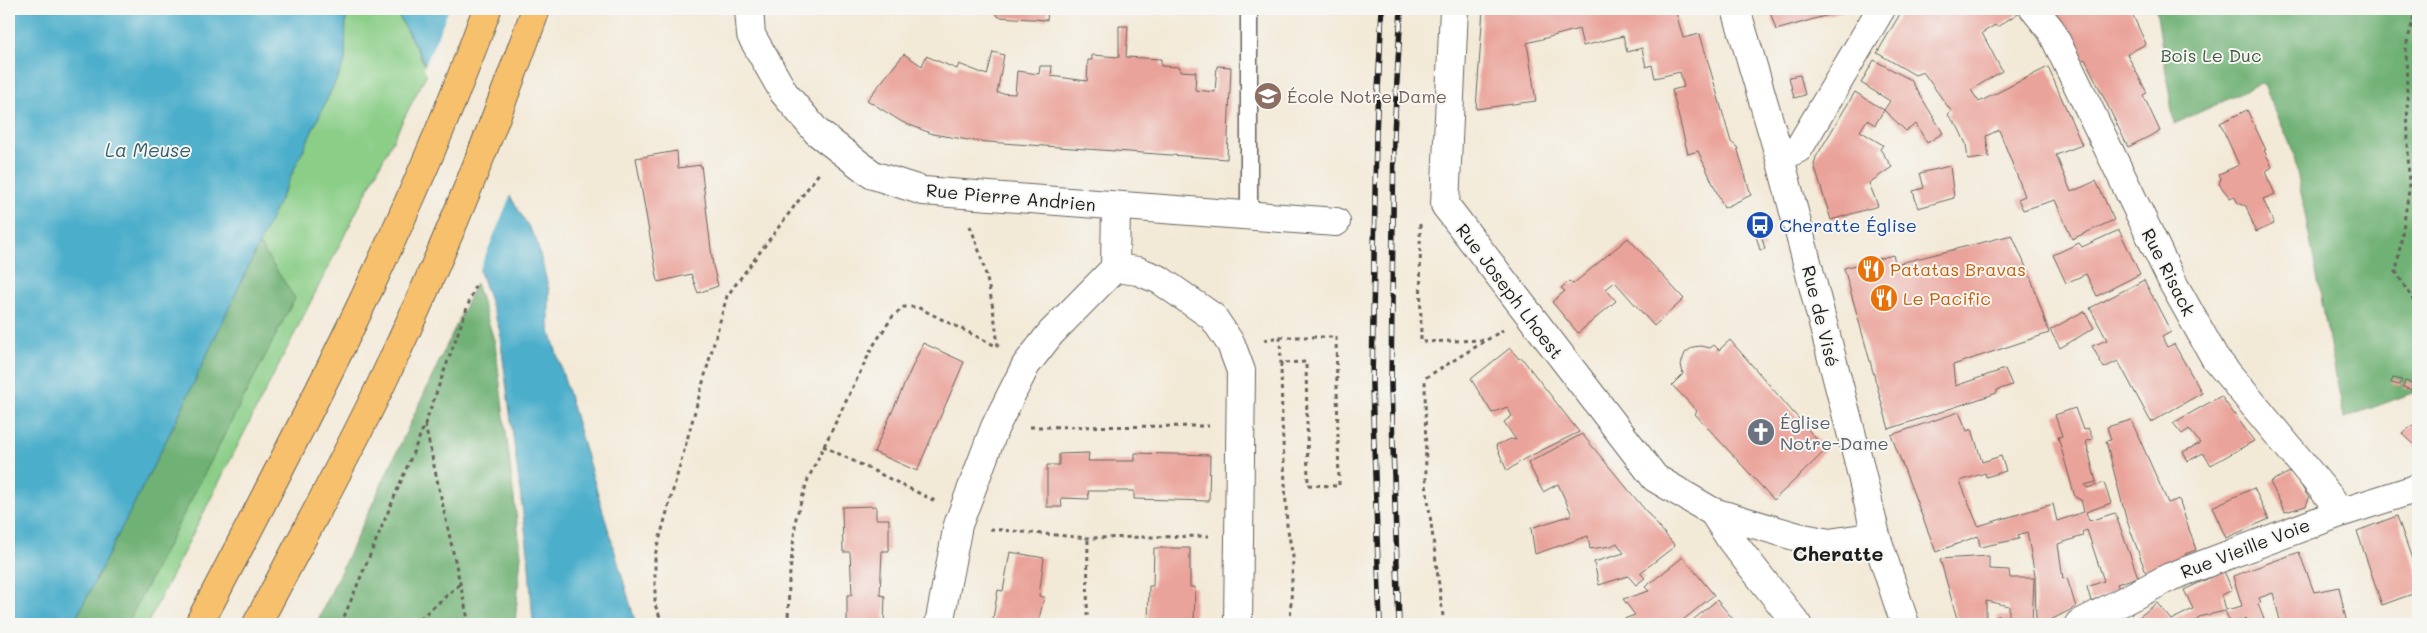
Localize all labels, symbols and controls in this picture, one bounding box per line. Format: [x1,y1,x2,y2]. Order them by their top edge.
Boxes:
park label: Bois Le Duc [2160,43,2262,67]
school or university icon: École Notre Dame [1253,81,1283,111]
place label: École Notre Dame [1287,84,1447,108]
water label: La Meuse [105,137,191,162]
street label: Rue Pierre Andrien [925,178,1097,216]
bus stop icon: Cheratte Église [1745,210,1775,240]
place label: Cheratte Église [1779,213,1917,237]
street label: Rue Joseph Lhoest [1451,218,1569,364]
street label: Rue Risack [2137,224,2201,320]
restaurant icon: Patatas Bravas [1856,254,1886,284]
place label: Patatas Bravas [1890,257,2026,281]
street label: Rue de Visé [1797,263,1845,369]
restaurant icon: Le Pacific [1869,283,1899,313]
place label: Le Pacific [1903,286,1991,310]
place label: Église Notre-Dame [1780,410,1889,455]
church icon: Église Notre-Dame [1746,417,1776,447]
street label: Rue Vieille Voie [2177,512,2313,584]
district label: Cheratte [1793,540,1883,566]

